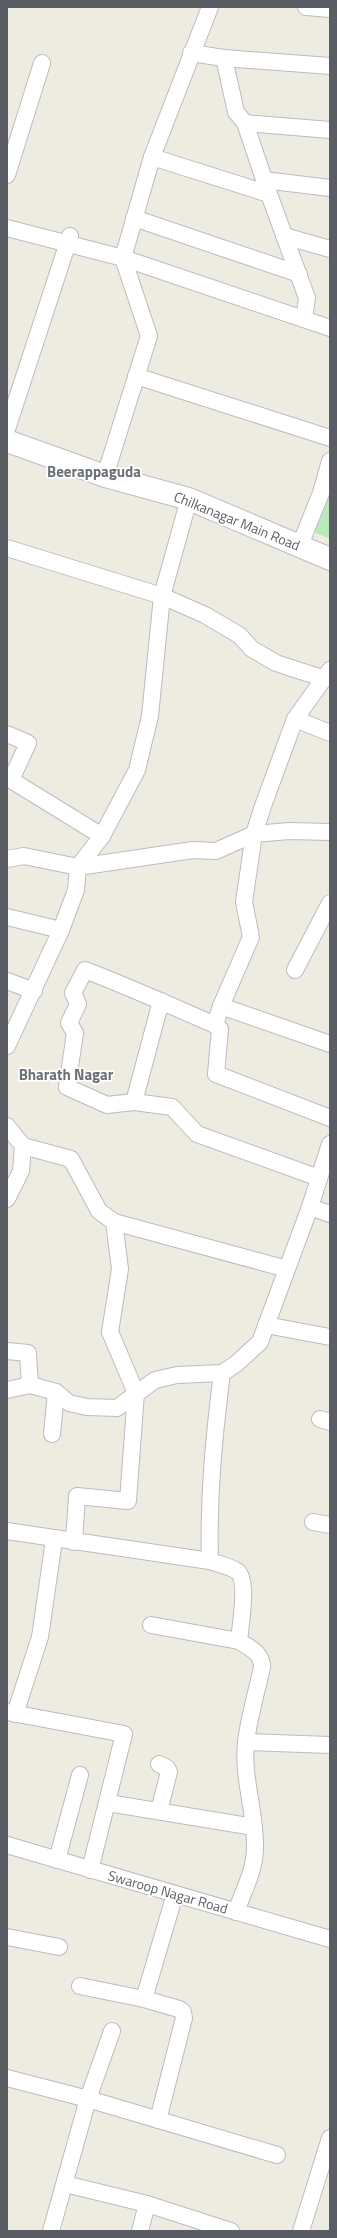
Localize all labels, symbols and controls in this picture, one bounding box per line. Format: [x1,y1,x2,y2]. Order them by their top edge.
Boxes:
district label: Beerappaguda [47,460,141,483]
street label: Chilkanagar Main Road [171,486,303,555]
district label: Bharath Nagar [19,1063,114,1086]
street label: Swaroop Nagar Road [106,1864,231,1919]

